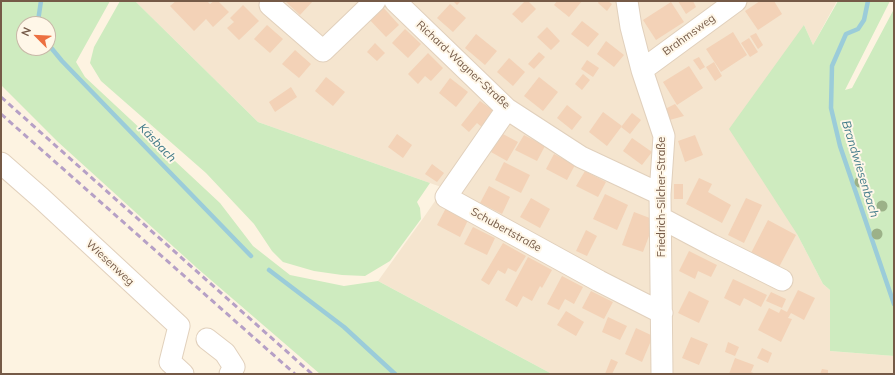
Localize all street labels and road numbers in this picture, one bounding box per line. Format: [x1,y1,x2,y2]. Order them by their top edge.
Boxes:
street label: Brahmsweg [660,12,718,58]
street label: Richard-Wagner-Straße [413,18,513,112]
street label: Friedrich-Silcher-Straße [655,137,669,257]
street label: Schubertstraße [468,205,544,255]
street label: Wiesenweg [83,237,137,289]

